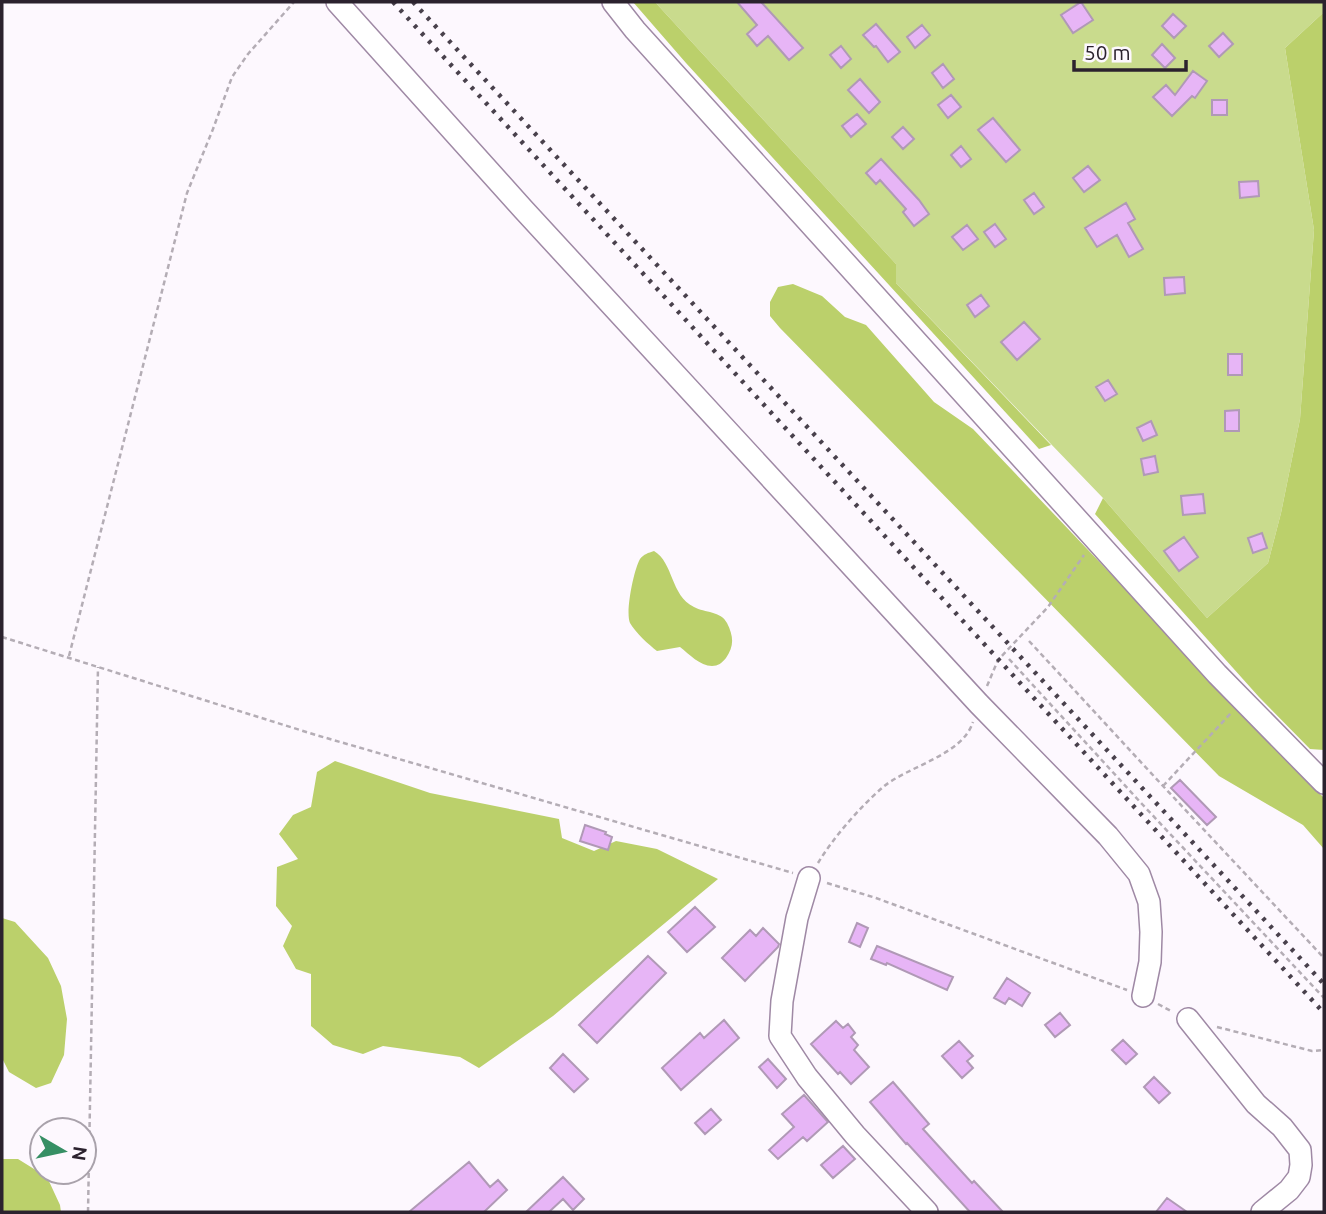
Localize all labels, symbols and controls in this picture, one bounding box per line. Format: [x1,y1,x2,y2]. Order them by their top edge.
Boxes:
scale bar [1074,28,1186,72]
text: 50 m [1084,40,1131,64]
north arrow [28,1116,98,1186]
text: N [68,1145,92,1162]

